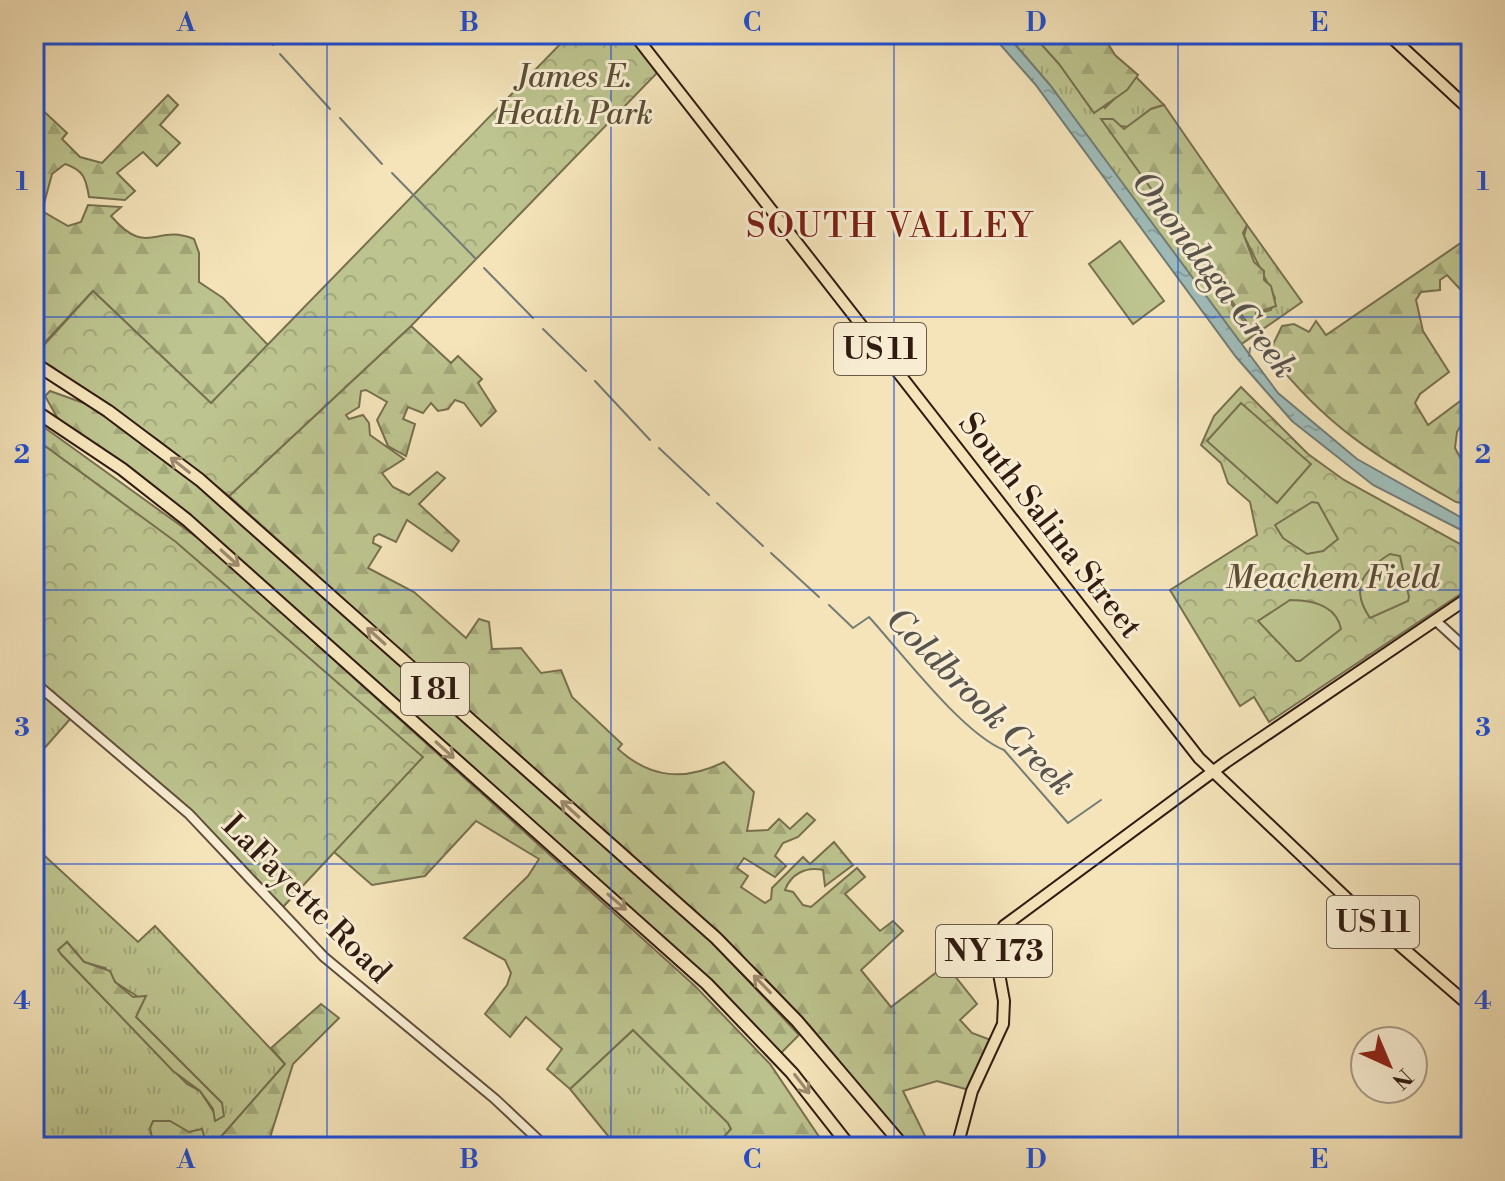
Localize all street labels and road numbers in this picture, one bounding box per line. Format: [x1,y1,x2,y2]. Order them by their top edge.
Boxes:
road number: US 11 [834,323,926,375]
street label: South Salina Street [950,405,1151,646]
road number: I 81 [401,663,469,715]
street label: LaFayette Road [213,806,399,992]
road number: US 11 [1327,896,1419,948]
road number: NY 173 [936,925,1052,977]

